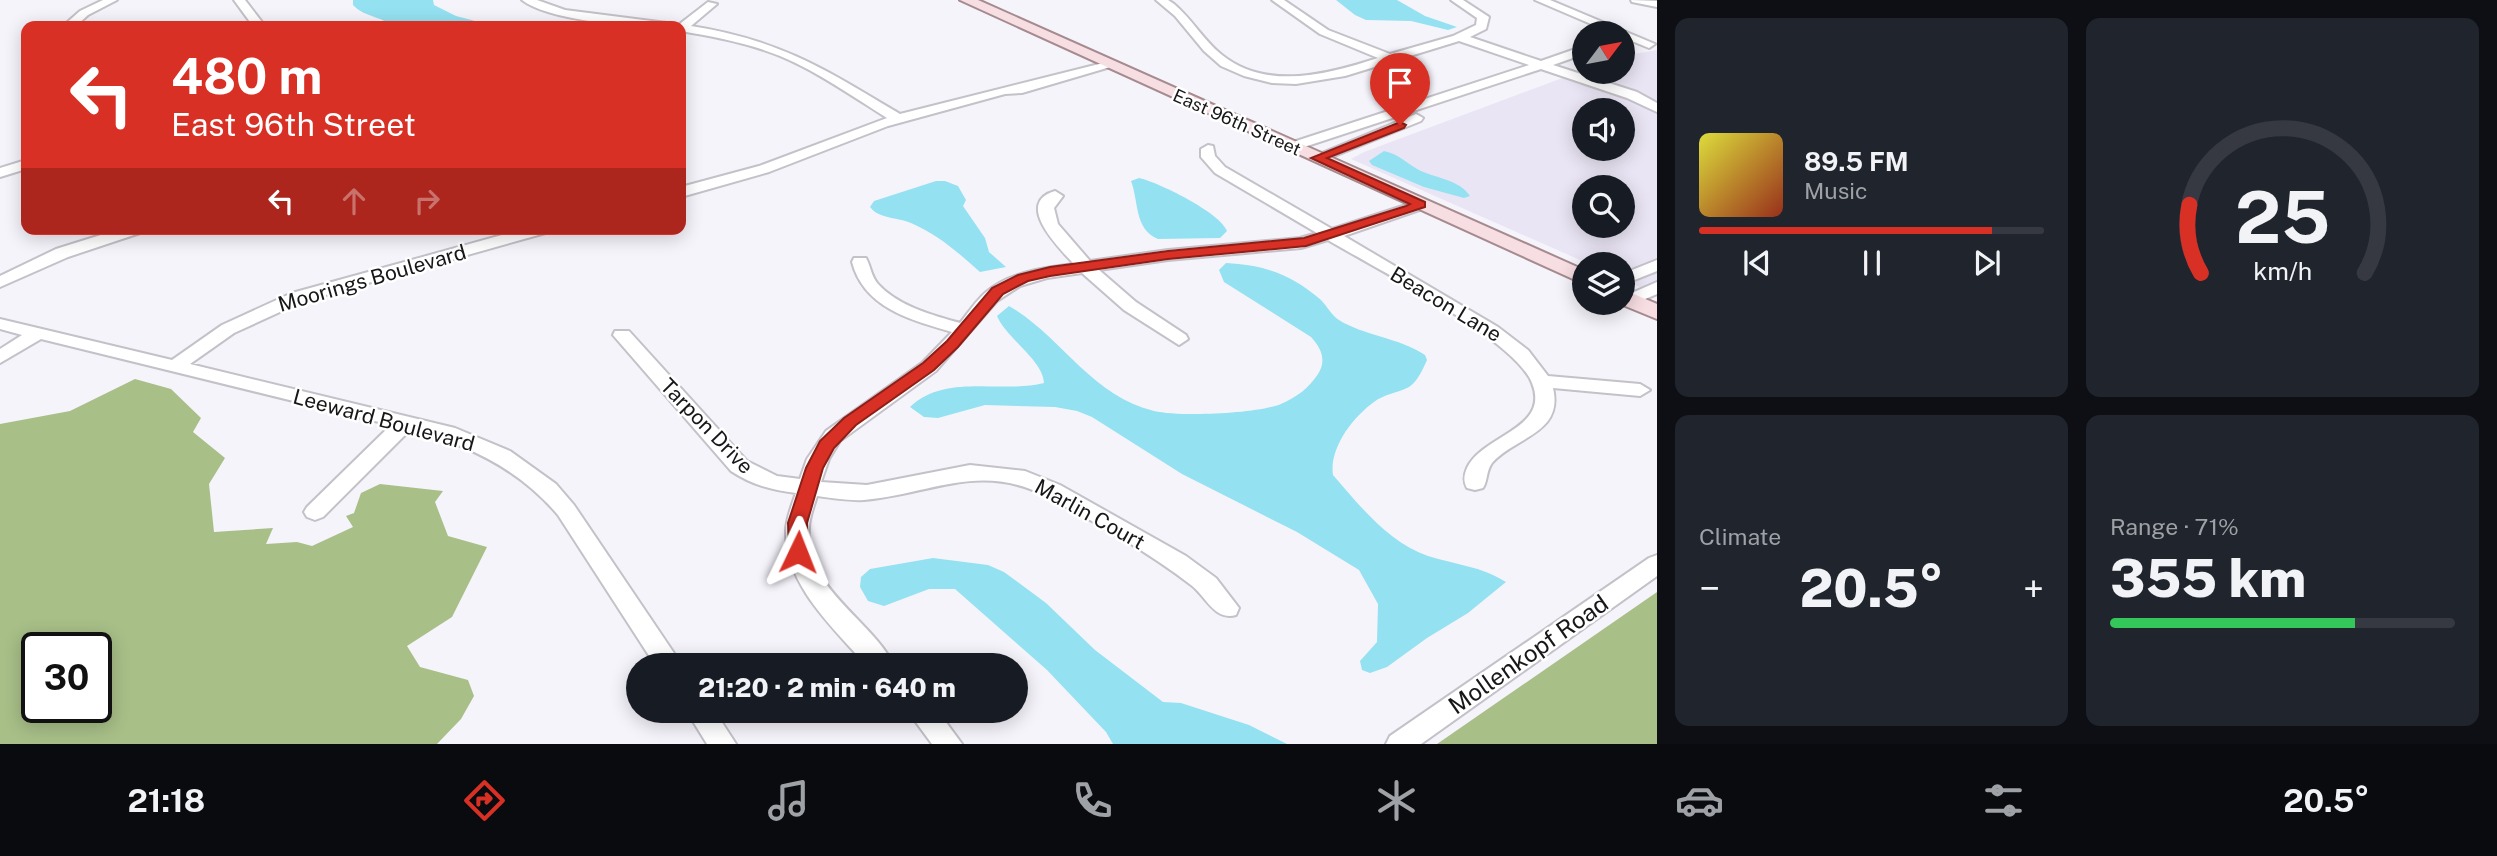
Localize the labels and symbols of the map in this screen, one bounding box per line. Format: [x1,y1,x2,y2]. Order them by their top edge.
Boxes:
north arrow [1572,21,1634,84]
pin [1370,53,1430,125]
street label: East 96th Street [1170,84,1304,160]
street label: Moorings Boulevard [275,239,469,317]
street label: Beacon Lane [1386,261,1506,347]
street label: Tarpon Drive [655,373,759,479]
street label: Leeward Boulevard [290,384,478,456]
street label: Marlin Court [1031,474,1149,554]
position arrow [761,515,835,589]
street label: Mollenkopf Road [1443,589,1613,719]
speed limit sign: 30 [21,632,112,723]

